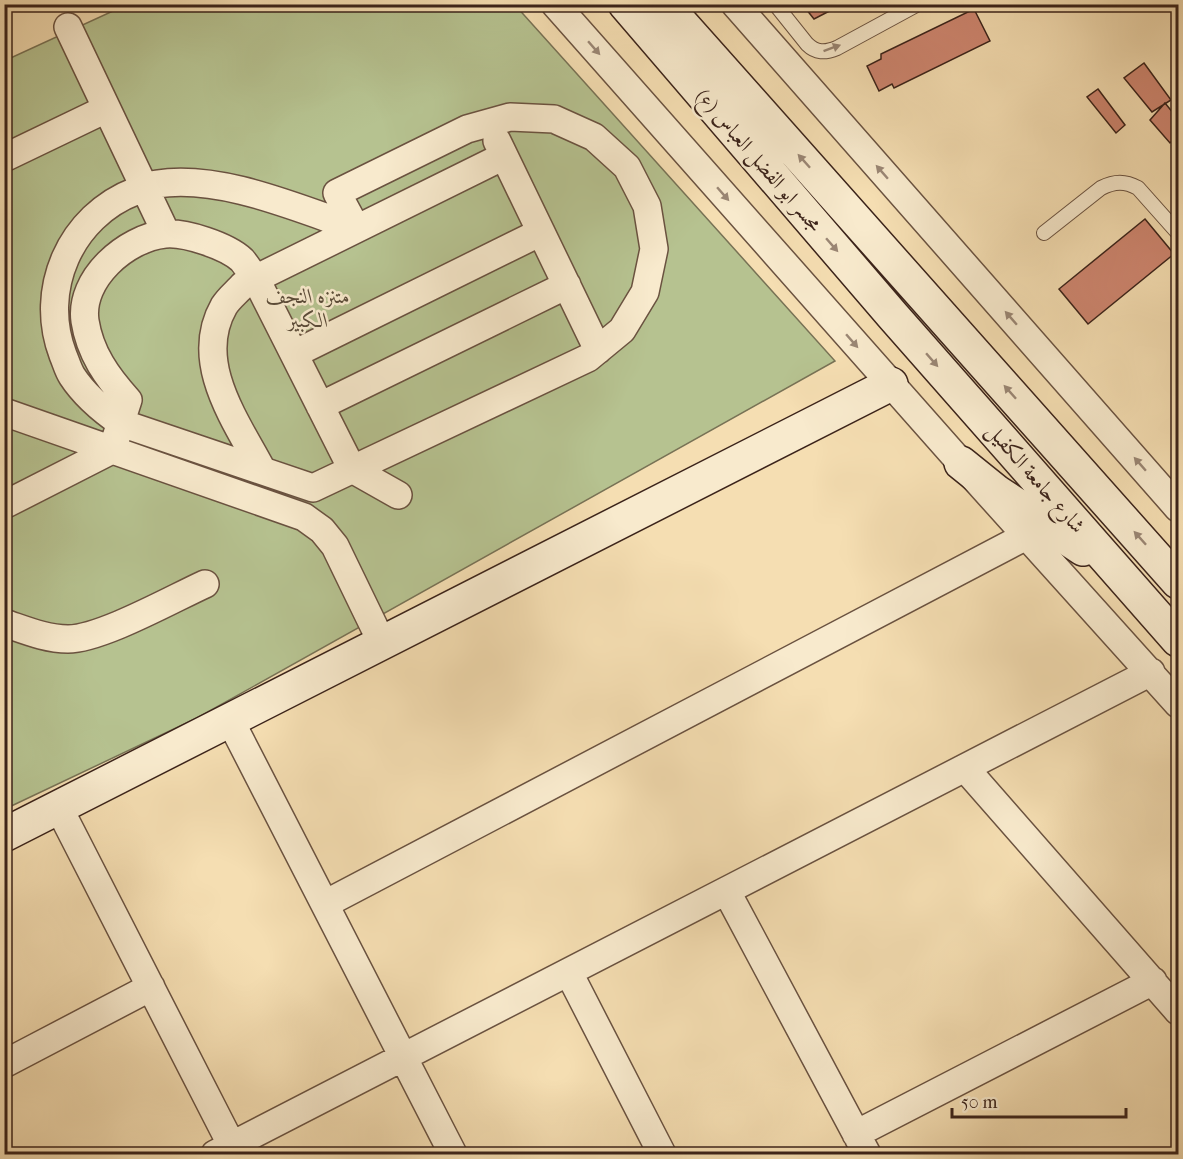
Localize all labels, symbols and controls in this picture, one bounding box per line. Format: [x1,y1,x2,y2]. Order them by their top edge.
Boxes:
one-way arrow [587,40,600,55]
one-way arrow [824,43,842,53]
street label: مجسر ابو الفضل العباس (ع) [686,84,828,240]
one-way arrow [798,154,811,169]
one-way arrow [876,165,889,180]
one-way arrow [716,187,730,202]
one-way arrow [825,237,838,252]
park label: متنزه النجف الكبير [266,284,350,333]
one-way arrow [1005,311,1018,326]
one-way arrow [845,333,859,348]
one-way arrow [925,352,938,367]
one-way arrow [1003,385,1017,400]
street label: شارع جامعة الكفيل [977,418,1090,542]
one-way arrow [1133,457,1147,472]
one-way arrow [1134,531,1147,546]
scale bar [952,1081,1126,1119]
text: 50 m [961,1092,998,1113]

